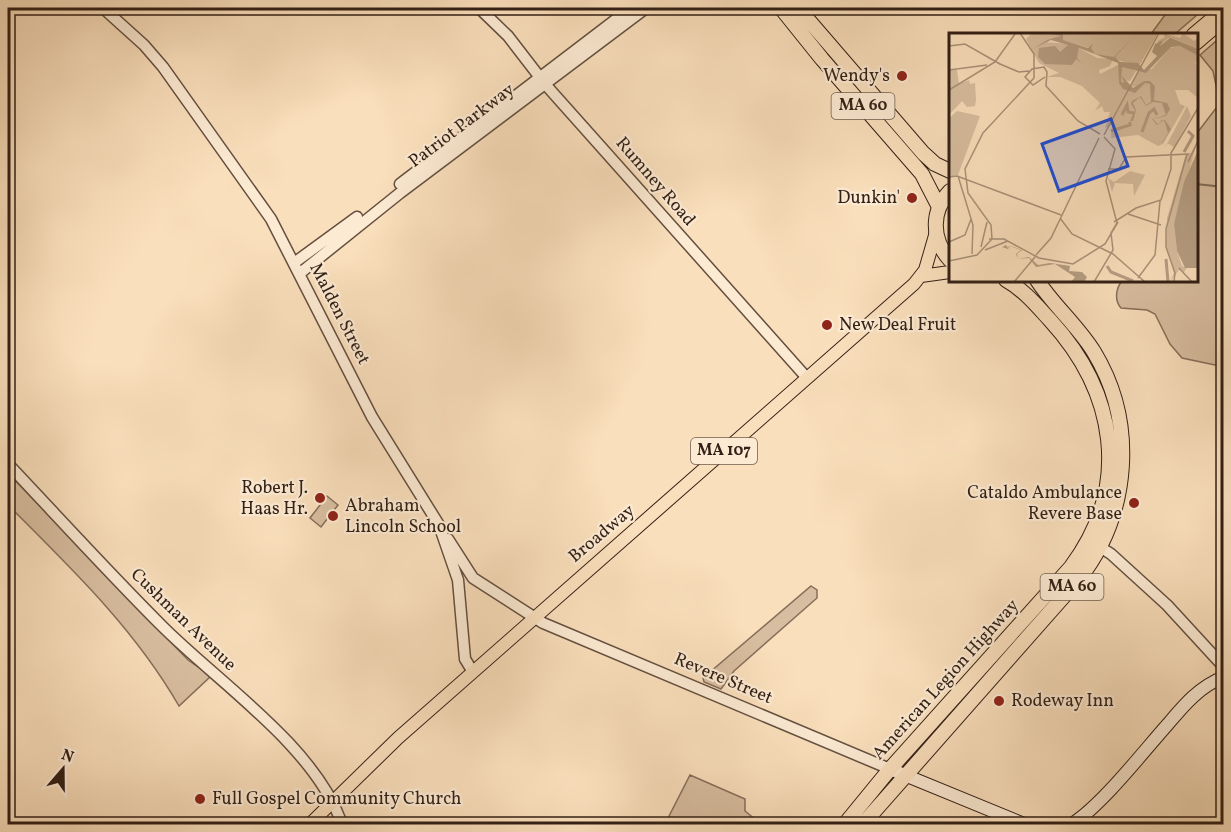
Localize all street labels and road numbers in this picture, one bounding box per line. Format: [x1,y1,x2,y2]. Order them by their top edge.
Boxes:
street label: Patriot Parkway [404,78,520,174]
road number: MA 60 [832,93,894,119]
street label: Rumney Road [609,132,701,232]
street label: Malden Street [303,259,375,369]
road number: MA 107 [691,438,757,464]
street label: Broadway [563,499,641,569]
street label: Cushman Avenue [125,563,241,677]
road number: MA 60 [1040,574,1104,600]
street label: American Legion Highway [867,594,1025,766]
street label: Revere Street [670,647,776,711]

